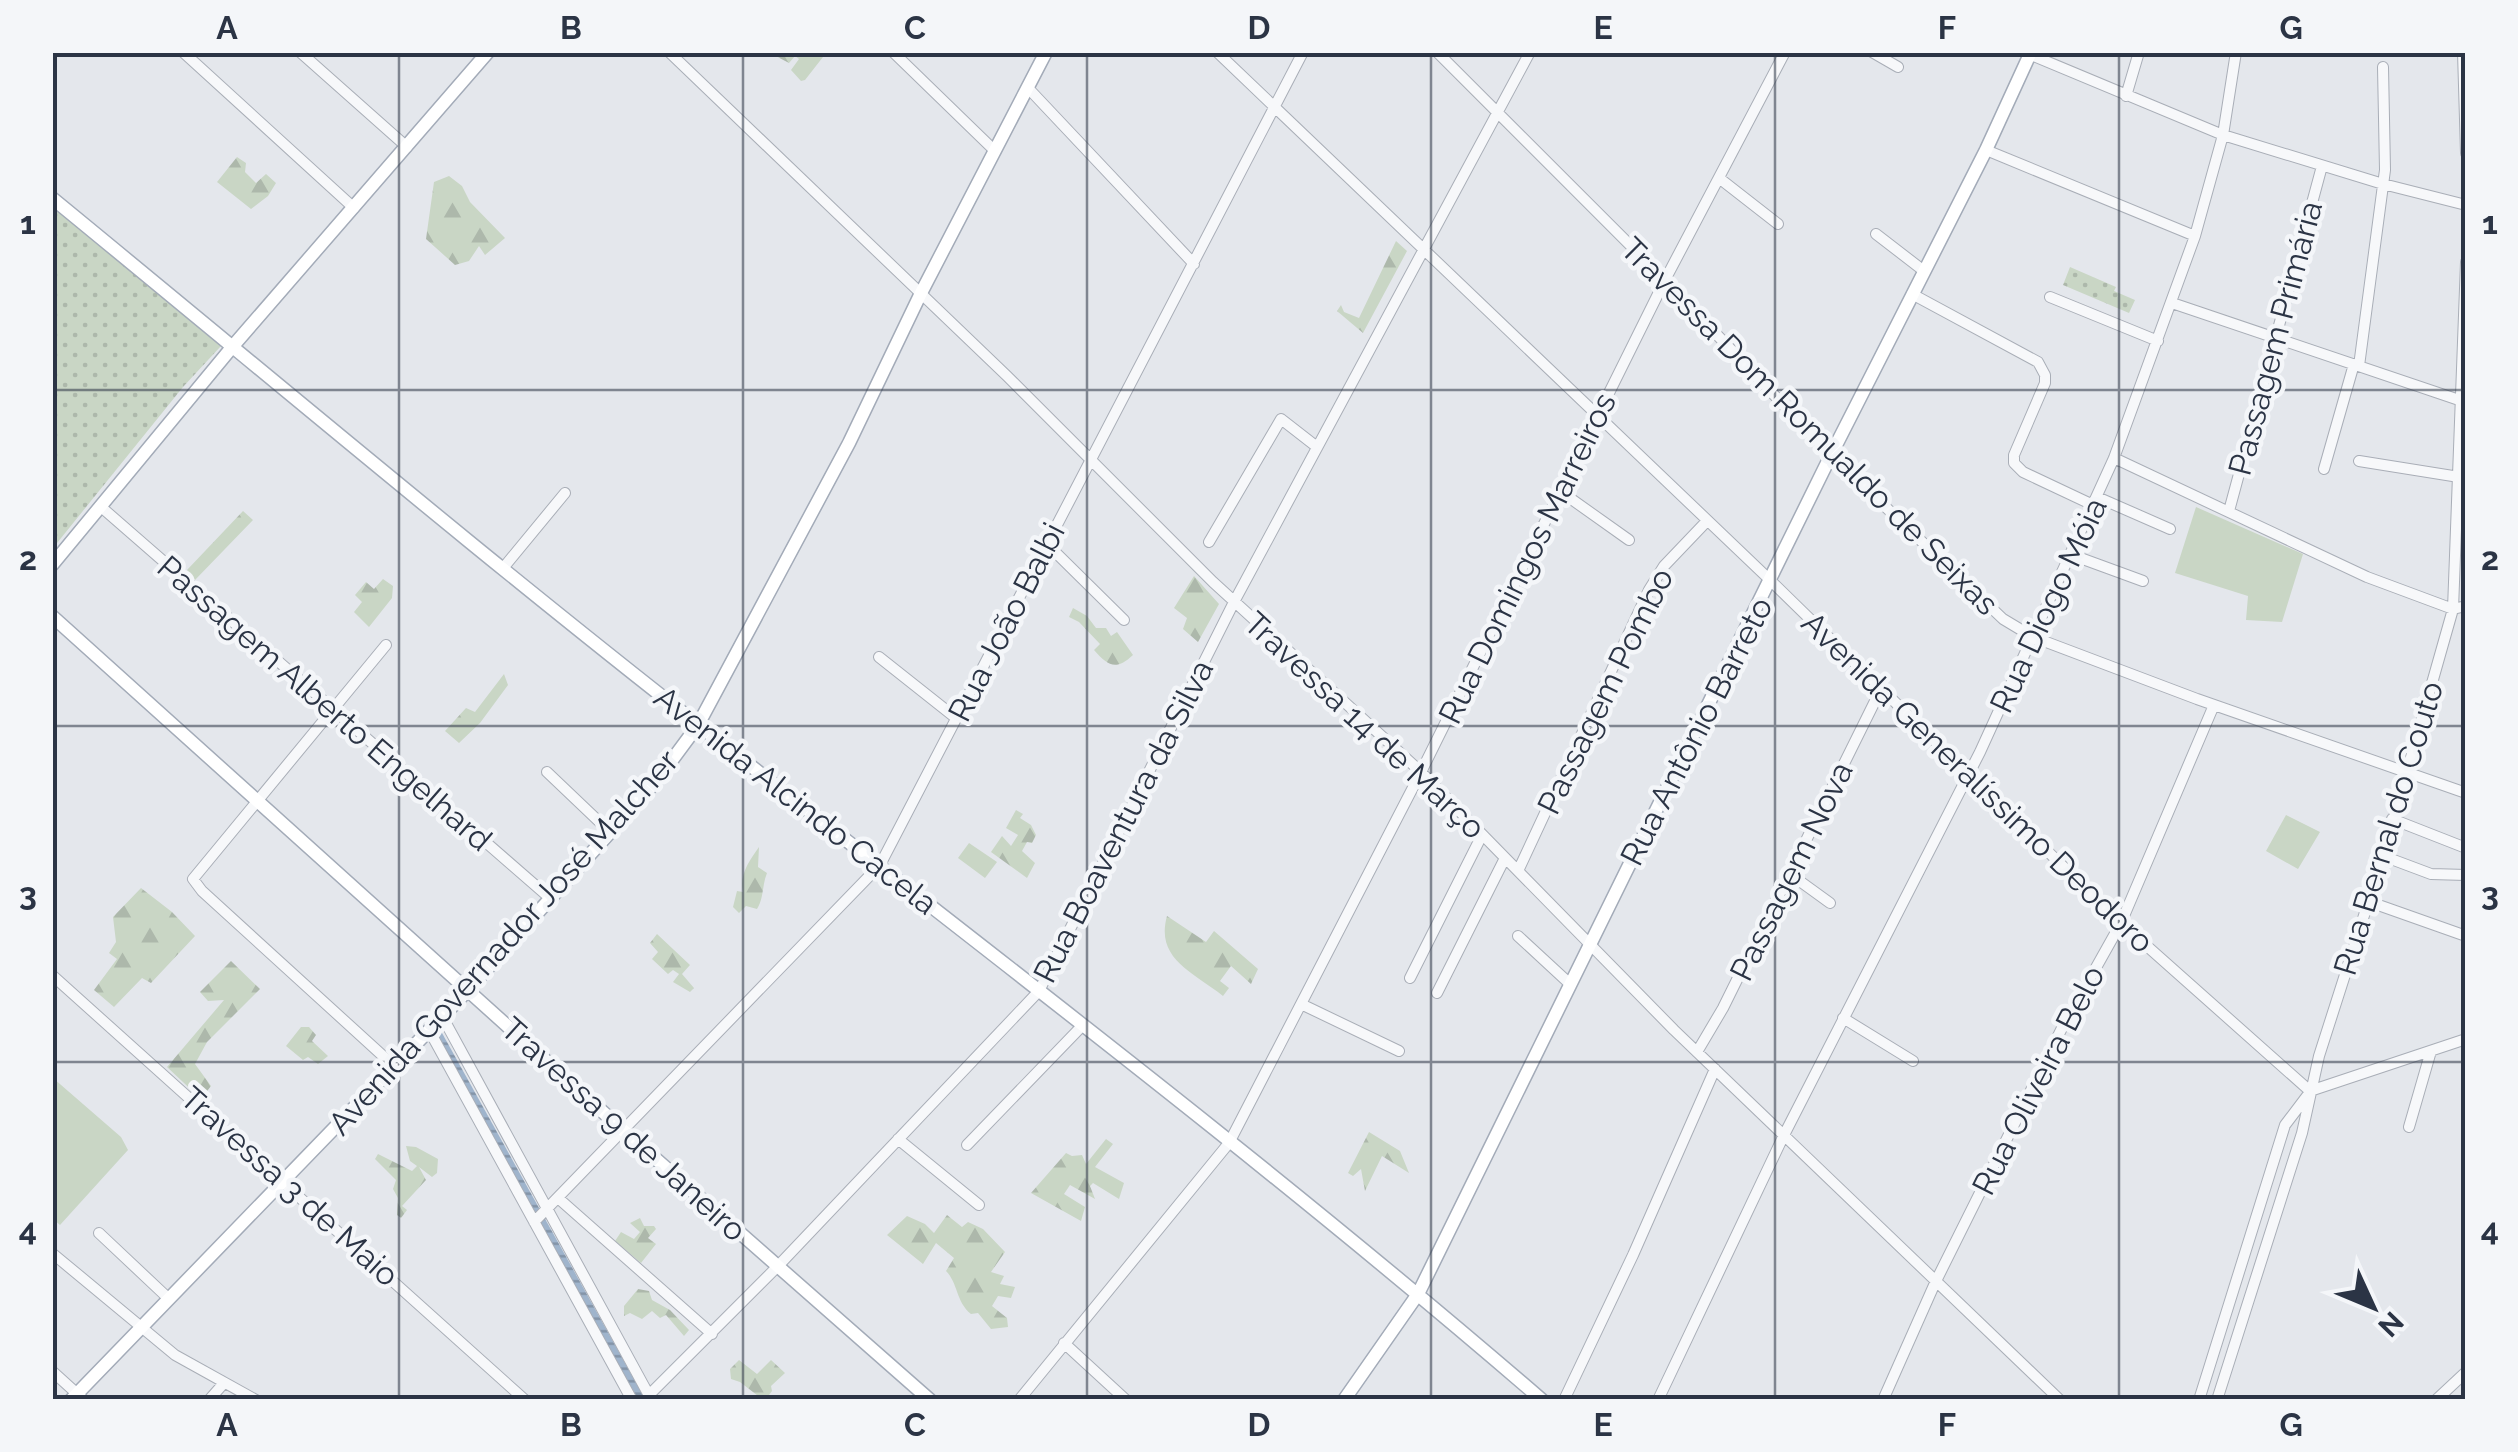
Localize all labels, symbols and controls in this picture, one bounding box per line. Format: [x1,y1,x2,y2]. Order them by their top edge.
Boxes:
text: A [216,9,238,46]
text: B [560,9,582,46]
text: C [904,9,926,46]
text: D [1248,9,1270,46]
text: E [1593,9,1613,46]
text: F [1938,9,1956,46]
text: G [2279,9,2303,46]
street label: Passagem Primária [2221,197,2329,479]
text: 1 [20,204,36,241]
text: 1 [2482,204,2498,241]
street label: Travessa Dom Romualdo de Seixas [1614,230,2006,622]
street label: Rua Domingos Marreiros [1431,387,1623,729]
street label: Rua Diogo Móia [1982,492,2114,718]
street label: Rua João Balbi [940,517,1072,727]
text: 2 [19,540,37,577]
text: 2 [2481,540,2499,577]
street label: Passagem Alberto Engelhard [150,548,500,858]
street label: Passagem Pombo [1530,562,1680,820]
street label: Rua Antônio Barreto [1612,591,1780,871]
street label: Travessa 14 de Março [1237,604,1493,846]
street label: Avenida Generalíssimo Deodoro [1795,604,2161,960]
street label: Rua Boaventura da Silva [1025,654,1221,988]
street label: Rua Bernal do Couto [2326,677,2450,979]
street label: Avenida Alcindo Cacela [647,678,945,922]
street label: Avenida Governador José Malcher [320,742,686,1142]
street label: Passagem Nova [1722,756,1860,986]
text: 3 [19,875,37,912]
text: 3 [2481,875,2499,912]
street label: Rua Oliveira Belo [1964,959,2112,1201]
street label: Travessa 9 de Janeiro [494,1009,754,1249]
street label: Travessa 3 de Maio [174,1079,406,1293]
text: 4 [19,1211,37,1248]
text: 4 [2481,1211,2499,1248]
north arrow [2323,1257,2423,1357]
text: N [2371,1305,2410,1343]
text: A [216,1406,238,1443]
text: B [560,1406,582,1443]
text: C [904,1406,926,1443]
text: D [1248,1406,1270,1443]
text: E [1593,1406,1613,1443]
text: F [1938,1406,1956,1443]
text: G [2279,1406,2303,1443]

